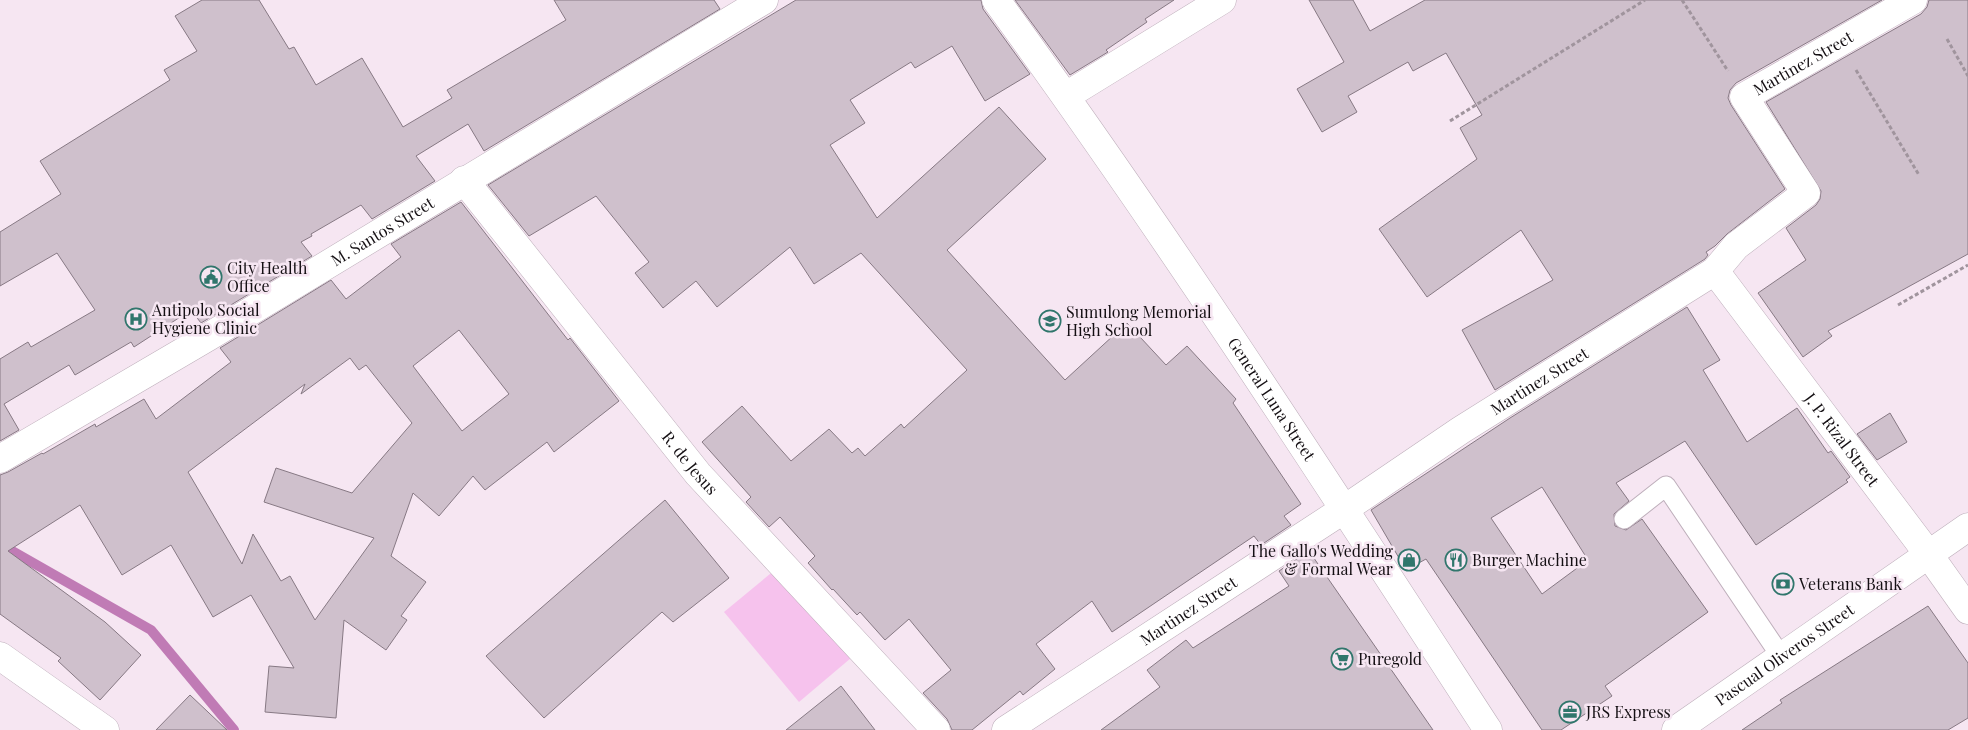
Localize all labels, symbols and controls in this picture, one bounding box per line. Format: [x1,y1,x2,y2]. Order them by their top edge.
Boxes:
street label: Martinez Street [1749,26,1857,100]
street label: M. Santos Street [327,191,438,270]
place label: City Health Office [227,257,308,296]
public building icon: City Health Office [199,265,223,289]
place label: Antipolo Social Hygiene Clinic [151,299,260,338]
place label: Sumulong Memorial High School [1066,301,1212,340]
hospital icon: Antipolo Social Hygiene Clinic [124,307,148,331]
school or university icon: Sumulong Memorial High School [1038,309,1062,333]
street label: General Luna Street [1224,333,1321,465]
street label: Martinez Street [1486,342,1592,419]
street label: J. P. Rizal Street [1800,388,1885,490]
street label: R. de Jesus [658,426,723,499]
place label: The Gallo's Wedding & Formal Wear [1249,540,1394,579]
shop icon: The Gallo's Wedding & Formal Wear [1397,548,1421,572]
restaurant icon: Burger Machine [1444,548,1468,572]
place label: Burger Machine [1472,549,1587,570]
street label: Martinez Street [1136,571,1241,650]
bank icon: Veterans Bank [1771,572,1795,596]
place label: Veterans Bank [1798,573,1902,594]
street label: Pascual Oliveros Street [1711,598,1858,710]
supermarket icon: Puregold [1330,647,1354,671]
place label: Puregold [1358,648,1422,669]
office icon: JRS Express [1558,700,1582,724]
place label: JRS Express [1585,701,1671,722]

